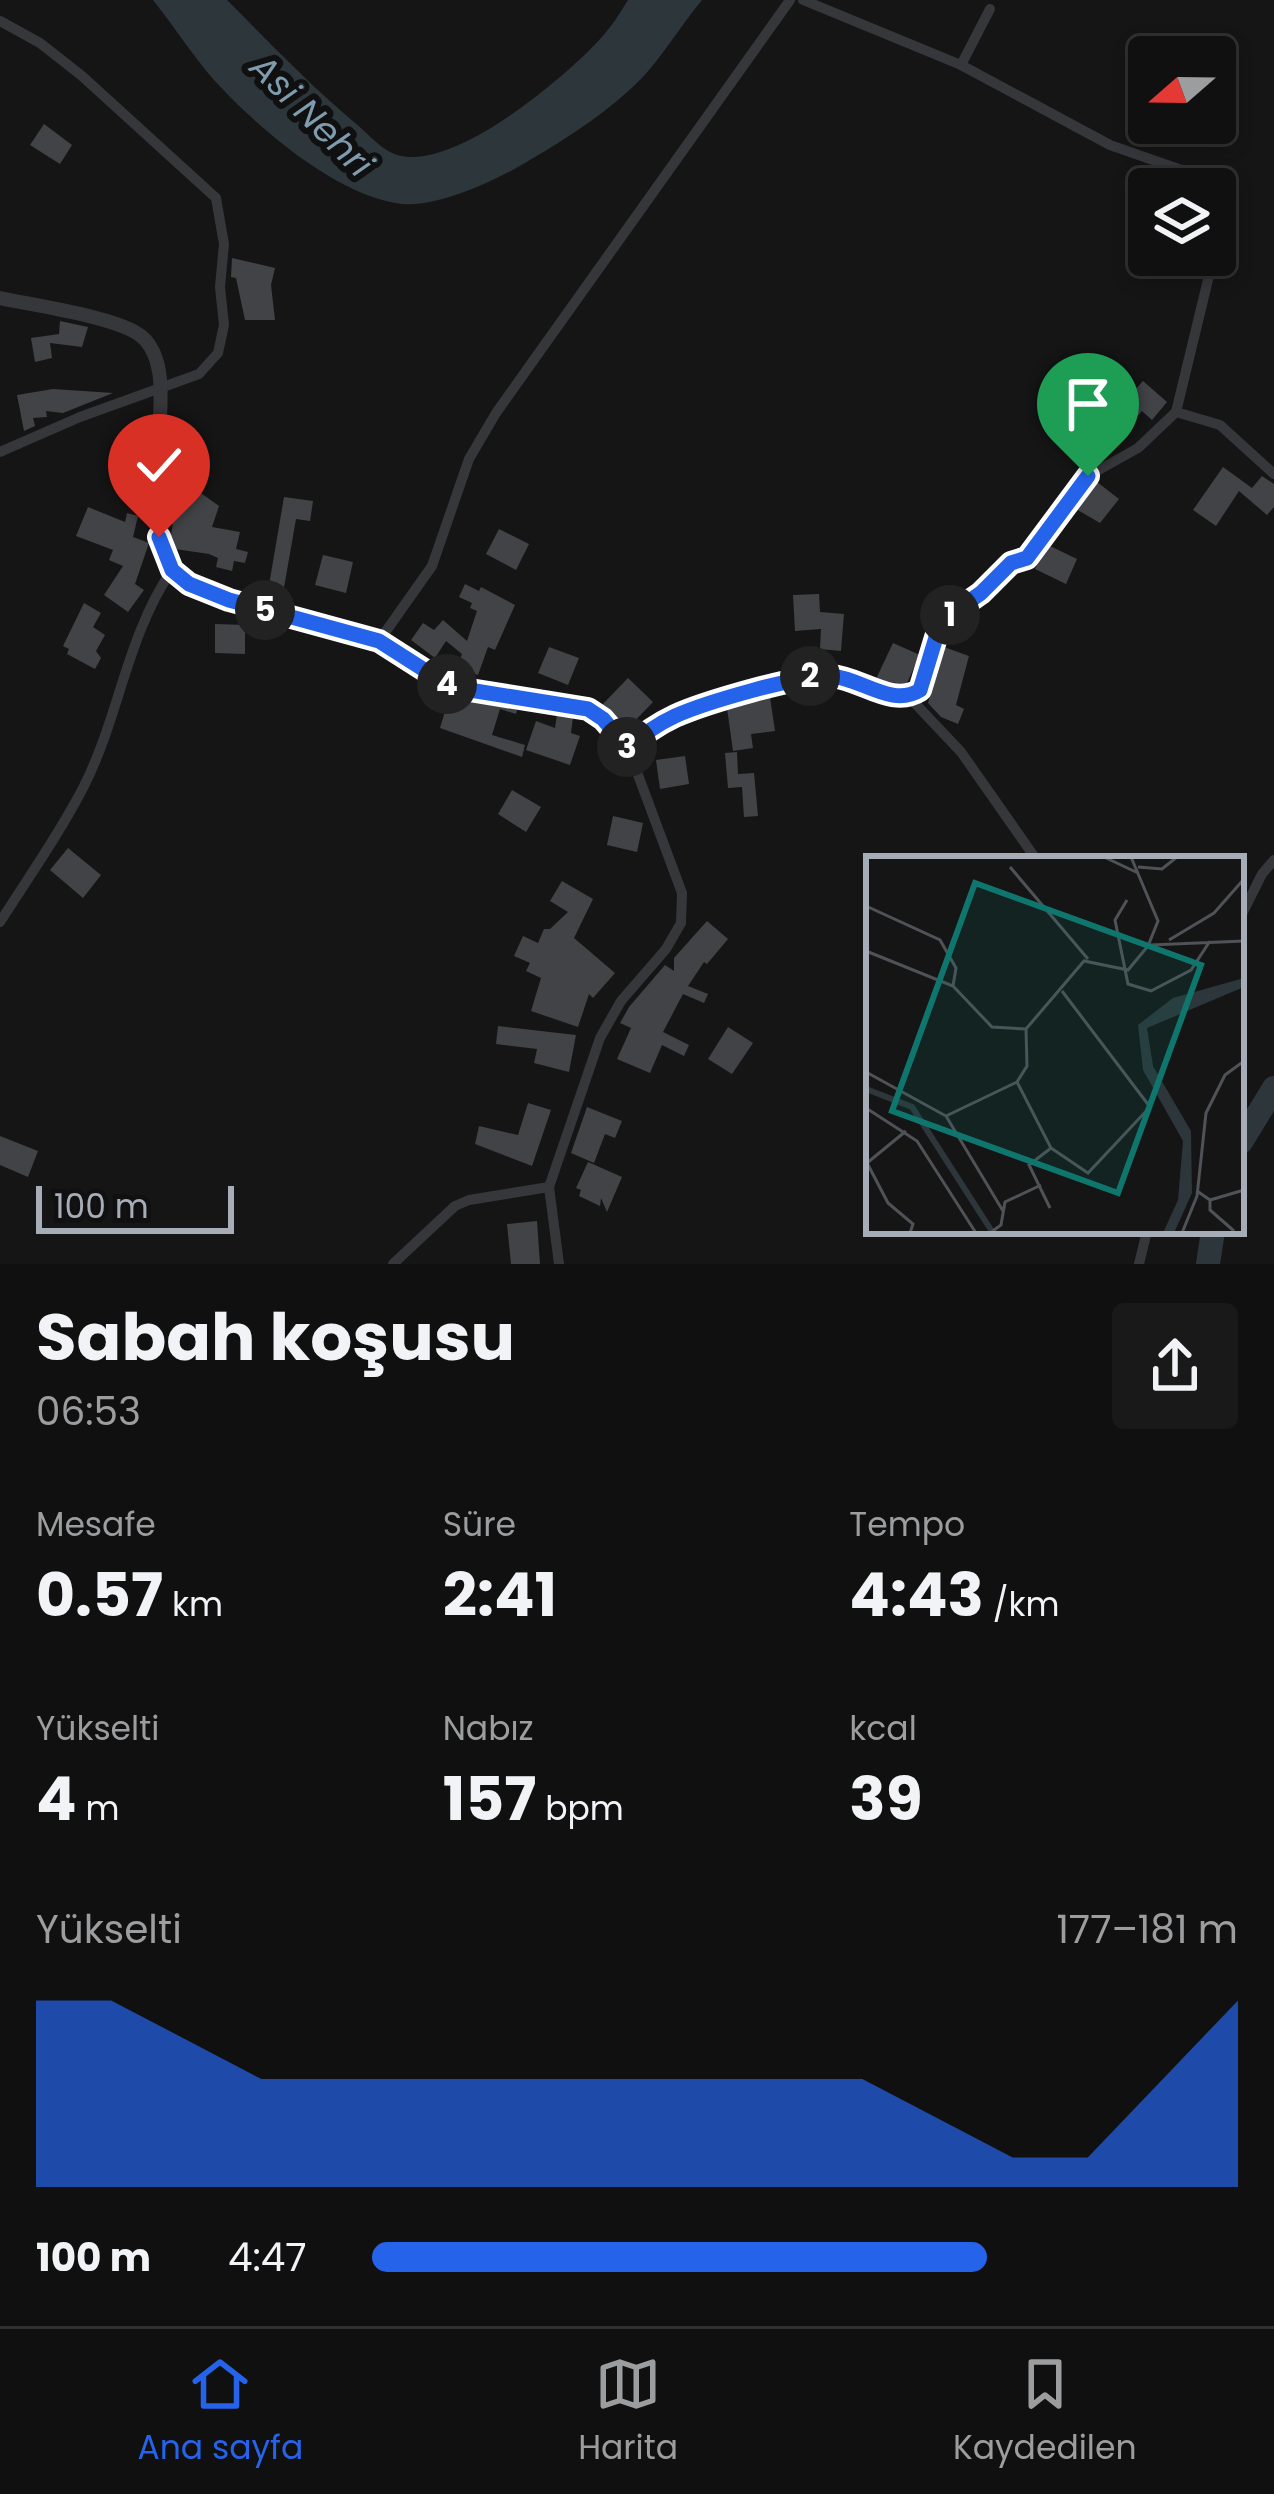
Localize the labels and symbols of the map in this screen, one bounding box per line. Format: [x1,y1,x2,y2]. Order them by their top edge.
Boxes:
north arrow [1128,36,1236,144]
water label: Asi Nehri [238,42,385,189]
pin [1037,353,1139,476]
pin [108,414,210,537]
pin: 5 [235,580,295,640]
pin: 1 [920,585,980,645]
pin: 2 [780,646,840,706]
pin: 4 [417,654,477,714]
pin: 3 [597,717,657,777]
inset map [866,856,1244,1234]
scale bar [36,1180,234,1233]

